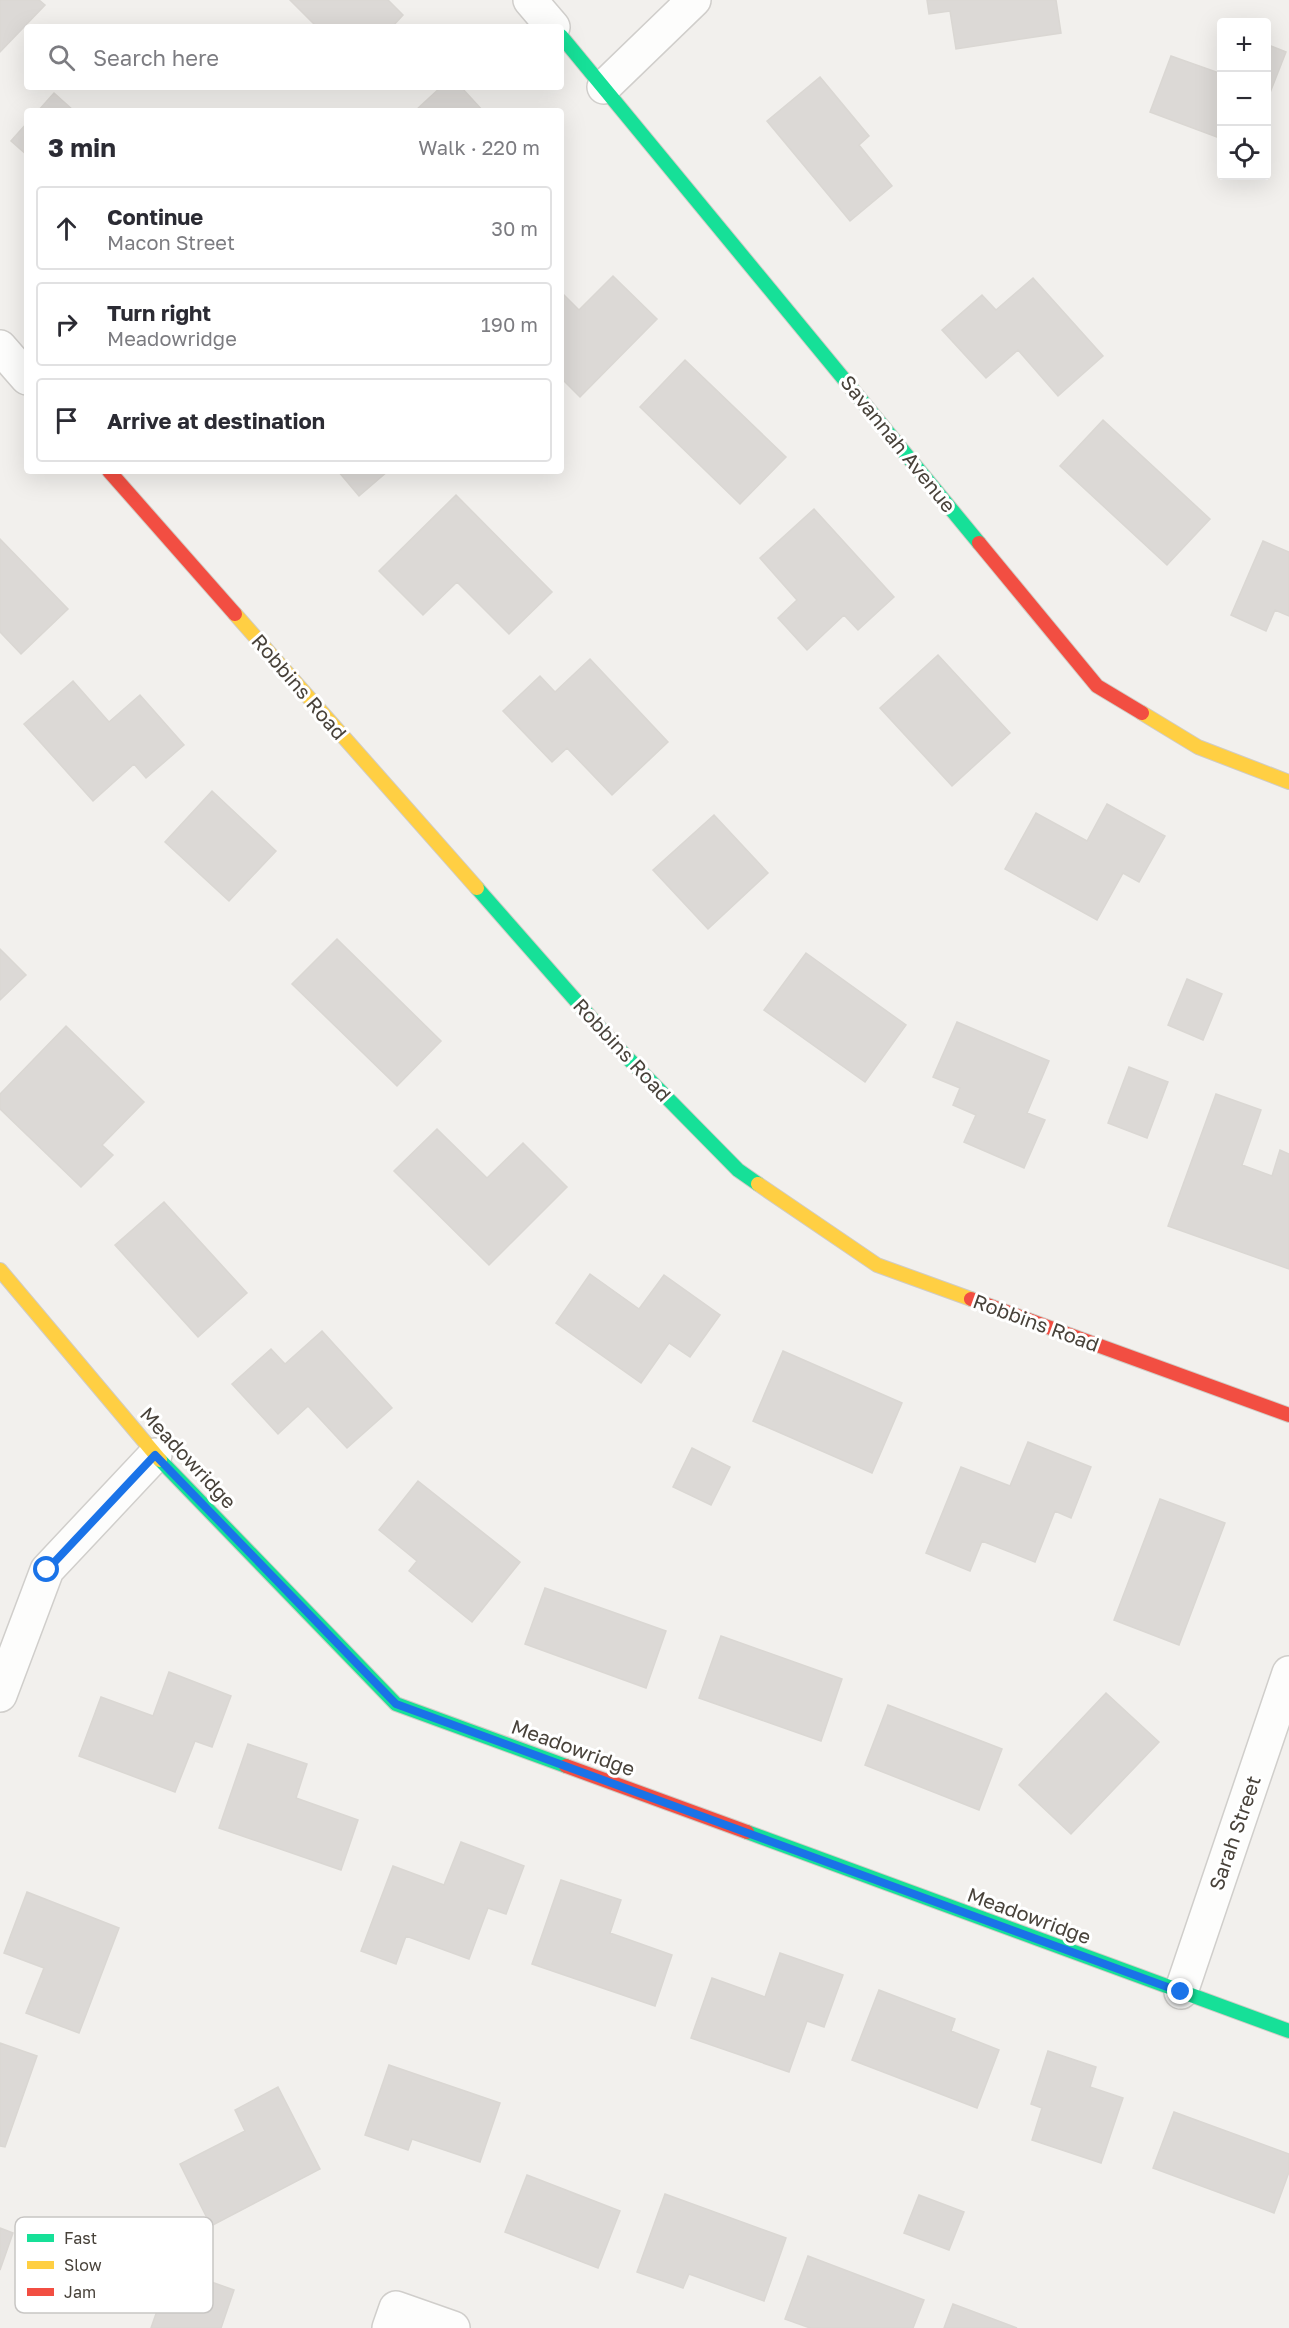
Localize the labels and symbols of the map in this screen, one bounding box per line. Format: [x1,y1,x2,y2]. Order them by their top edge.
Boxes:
street label: Savannah Avenue [836,370,961,517]
street label: Robbins Road [247,629,352,744]
street label: Robbins Road [569,993,677,1106]
street label: Robbins Road [970,1288,1103,1356]
street label: Meadowridge [136,1402,242,1513]
route start [33,1556,59,1582]
street label: Meadowridge [508,1714,638,1781]
street label: Sarah Street [1203,1772,1265,1893]
street label: Meadowridge [964,1882,1094,1949]
route end [1167,1978,1193,2004]
legend [15,2217,213,2313]
text: Fast [64,2228,97,2248]
text: Slow [64,2255,102,2275]
text: Jam [64,2282,96,2302]

